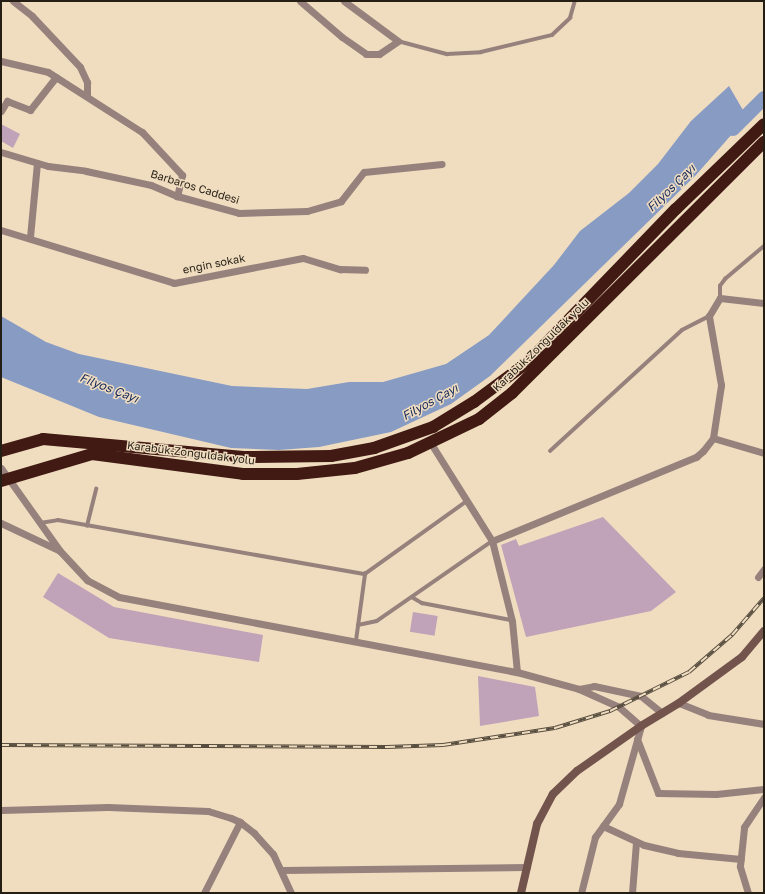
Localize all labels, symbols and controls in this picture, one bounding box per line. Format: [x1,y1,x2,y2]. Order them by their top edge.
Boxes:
water label: Filyos Çayı [644,161,698,215]
street label: Barbaros Caddesi [149,167,241,207]
street label: engin sokak [182,251,246,277]
street label: Karabük-Zonguldak yolu [490,296,592,394]
water label: Filyos Çayı [78,370,140,406]
water label: Filyos Çayı [400,381,460,423]
street label: Karabük-Zonguldak yolu [126,439,256,467]

